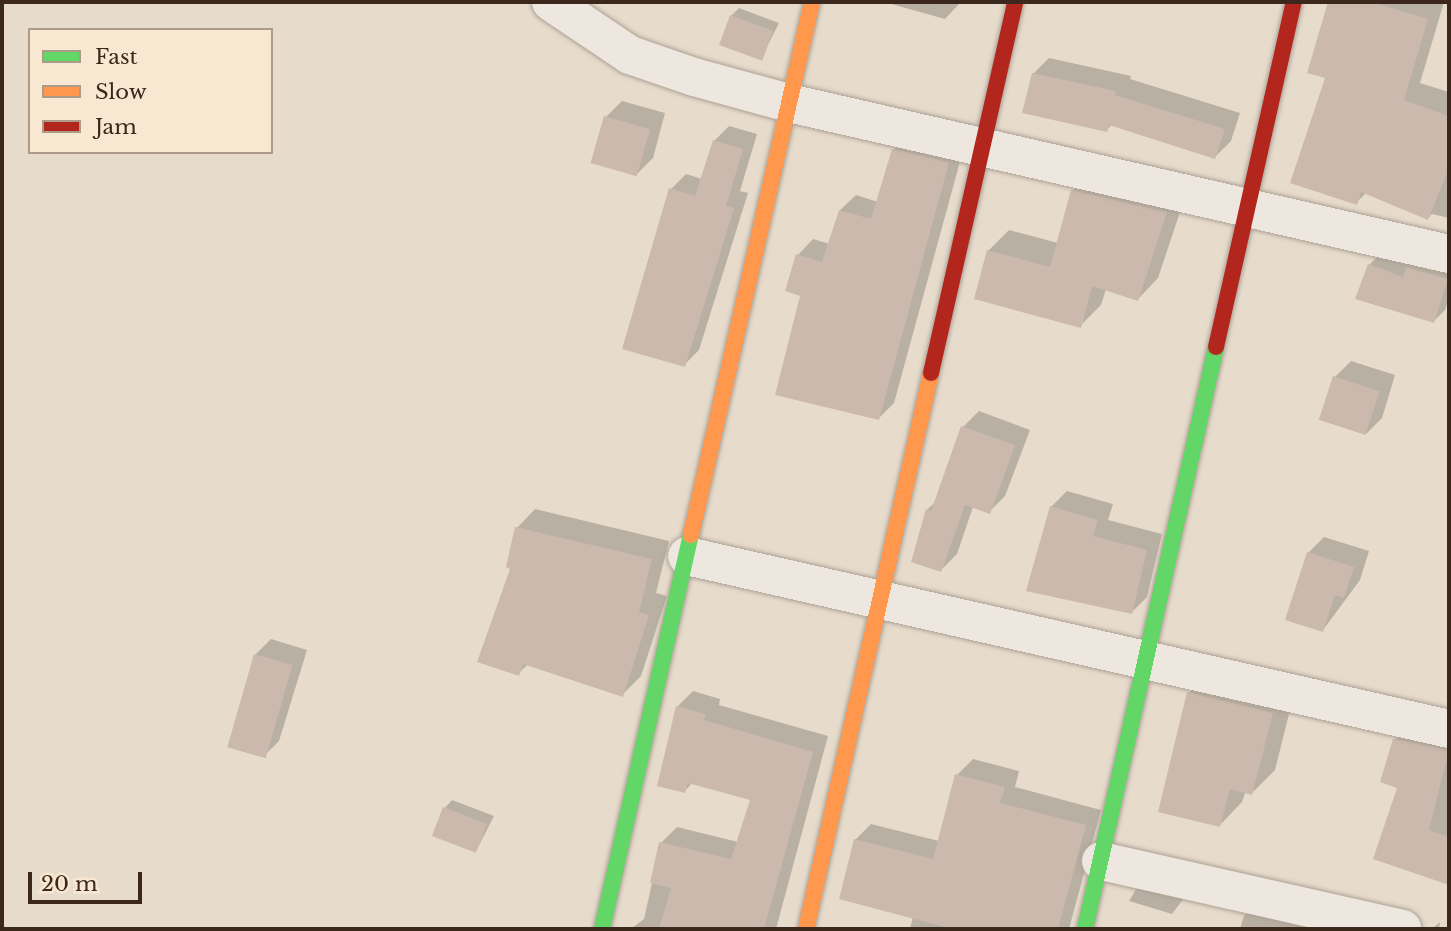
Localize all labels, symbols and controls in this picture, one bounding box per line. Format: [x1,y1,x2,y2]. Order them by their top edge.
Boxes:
legend [28,28,273,154]
text: Fast [95,44,137,70]
text: Slow [95,79,147,105]
text: Jam [95,114,137,140]
scale bar [32,858,145,902]
text: 20 m [41,871,98,897]

